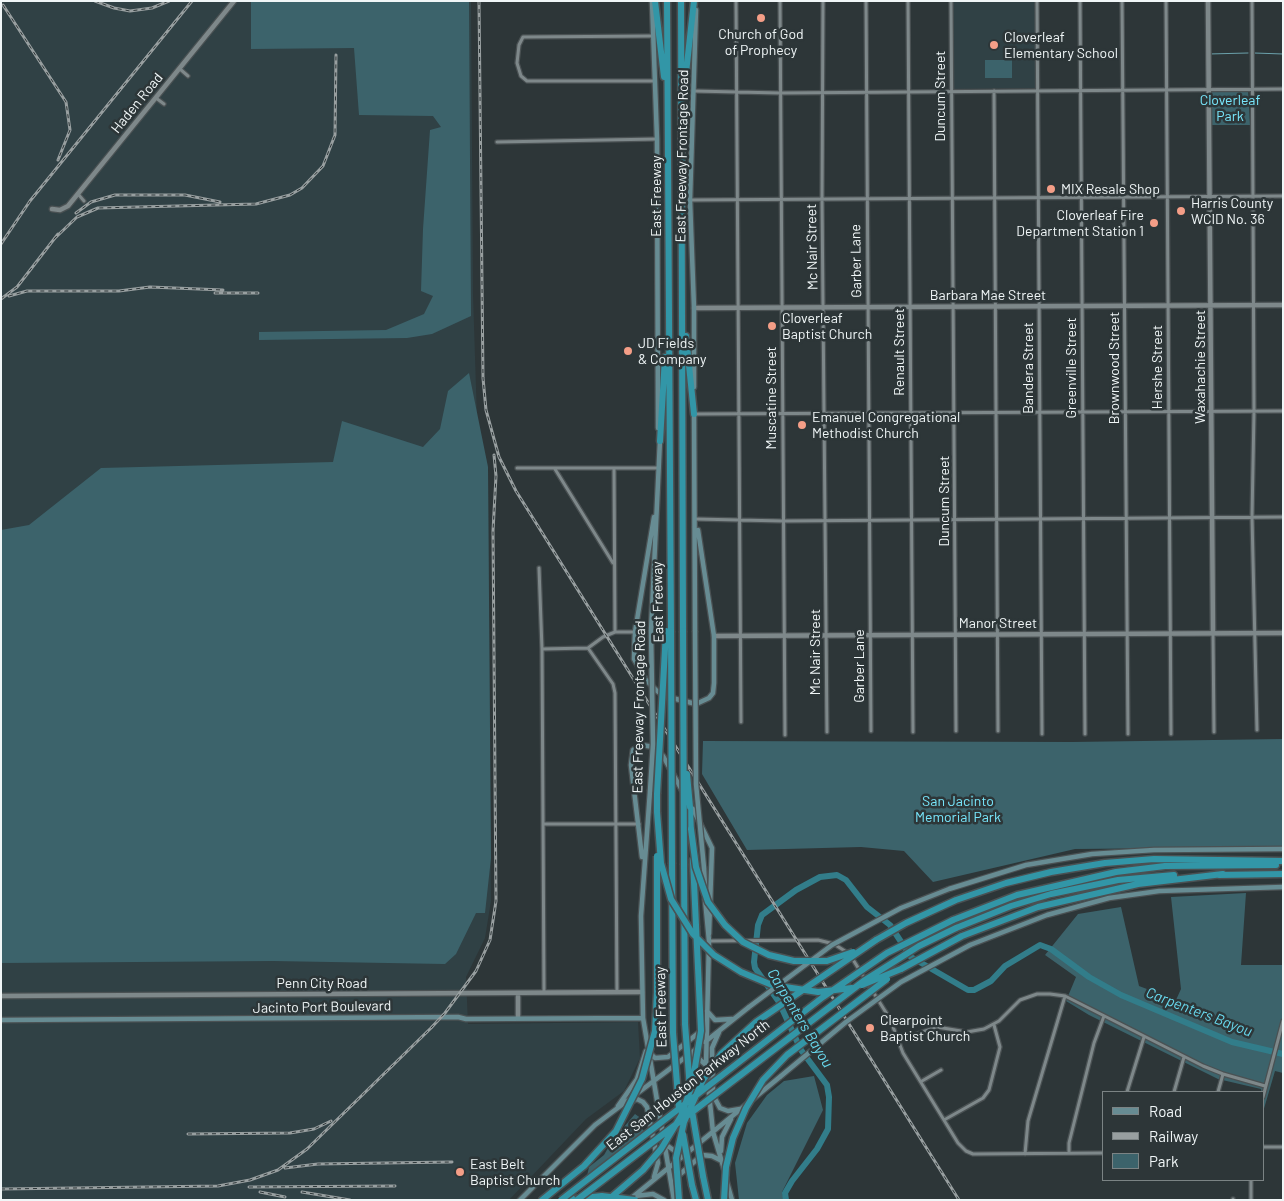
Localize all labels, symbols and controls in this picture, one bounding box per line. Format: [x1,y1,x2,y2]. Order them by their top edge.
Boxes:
marker: Church of God of Prophecy [755,12,767,24]
place label: Church of God of Prophecy [718,26,804,58]
place label: Cloverleaf Elementary School [1004,29,1118,62]
marker: Cloverleaf Elementary School [988,39,1000,51]
street label: Duncum Street [932,51,948,141]
street label: Haden Road [108,69,166,137]
street label: East Freeway Frontage Road [672,69,692,243]
park label: Cloverleaf Park [1200,92,1260,124]
street label: East Freeway [648,155,664,237]
place label: MIX Resale Shop [1061,181,1160,197]
marker: MIX Resale Shop [1045,183,1057,195]
place label: Harris County WCID No. 36 [1191,195,1273,228]
street label: Mc Nair Street [803,204,821,290]
marker: Harris County WCID No. 36 [1175,205,1187,217]
place label: Cloverleaf Fire Department Station 1 [1016,207,1144,240]
marker: Cloverleaf Fire Department Station 1 [1148,217,1160,229]
street label: Garber Lane [847,224,865,298]
street label: Barbara Mae Street [930,287,1046,303]
street label: Renault Street [891,308,907,396]
place label: Cloverleaf Baptist Church [782,310,872,342]
street label: Waxahachie Street [1192,310,1208,424]
street label: Brownwood Street [1106,312,1122,424]
street label: Greenville Street [1063,317,1079,419]
marker: Cloverleaf Baptist Church [766,320,778,332]
street label: Bandera Street [1020,322,1036,414]
street label: Hershe Street [1149,325,1165,409]
place label: JD Fields & Company [638,335,706,368]
marker: JD Fields & Company [622,345,634,357]
street label: Muscatine Street [763,346,779,450]
place label: Emanuel Congregational Methodist Church [812,409,960,442]
marker: Emanuel Congregational Methodist Church [796,419,808,431]
street label: Duncum Street [936,456,952,546]
street label: East Freeway [649,561,667,643]
street label: Mc Nair Street [807,609,823,695]
street label: Manor Street [959,615,1037,631]
street label: East Freeway Frontage Road [629,620,649,794]
street label: Garber Lane [851,629,867,703]
park label: San Jacinto Memorial Park [915,793,1001,826]
water label: Carpenters Bayou [763,965,837,1071]
street label: East Freeway [652,966,670,1048]
street label: Penn City Road [277,975,367,991]
water label: Carpenters Bayou [1143,983,1255,1041]
street label: Jacinto Port Boulevard [253,997,391,1017]
place label: Clearpoint Baptist Church [880,1012,970,1044]
street label: East Sam Houston Parkway North [603,1016,773,1154]
marker: Clearpoint Baptist Church [864,1022,876,1034]
legend [1102,1091,1264,1181]
text: Road [1149,1102,1182,1120]
text: Railway [1149,1127,1198,1145]
text: Park [1149,1152,1178,1170]
place label: East Belt Baptist Church [470,1156,560,1188]
marker: East Belt Baptist Church [454,1166,466,1178]

